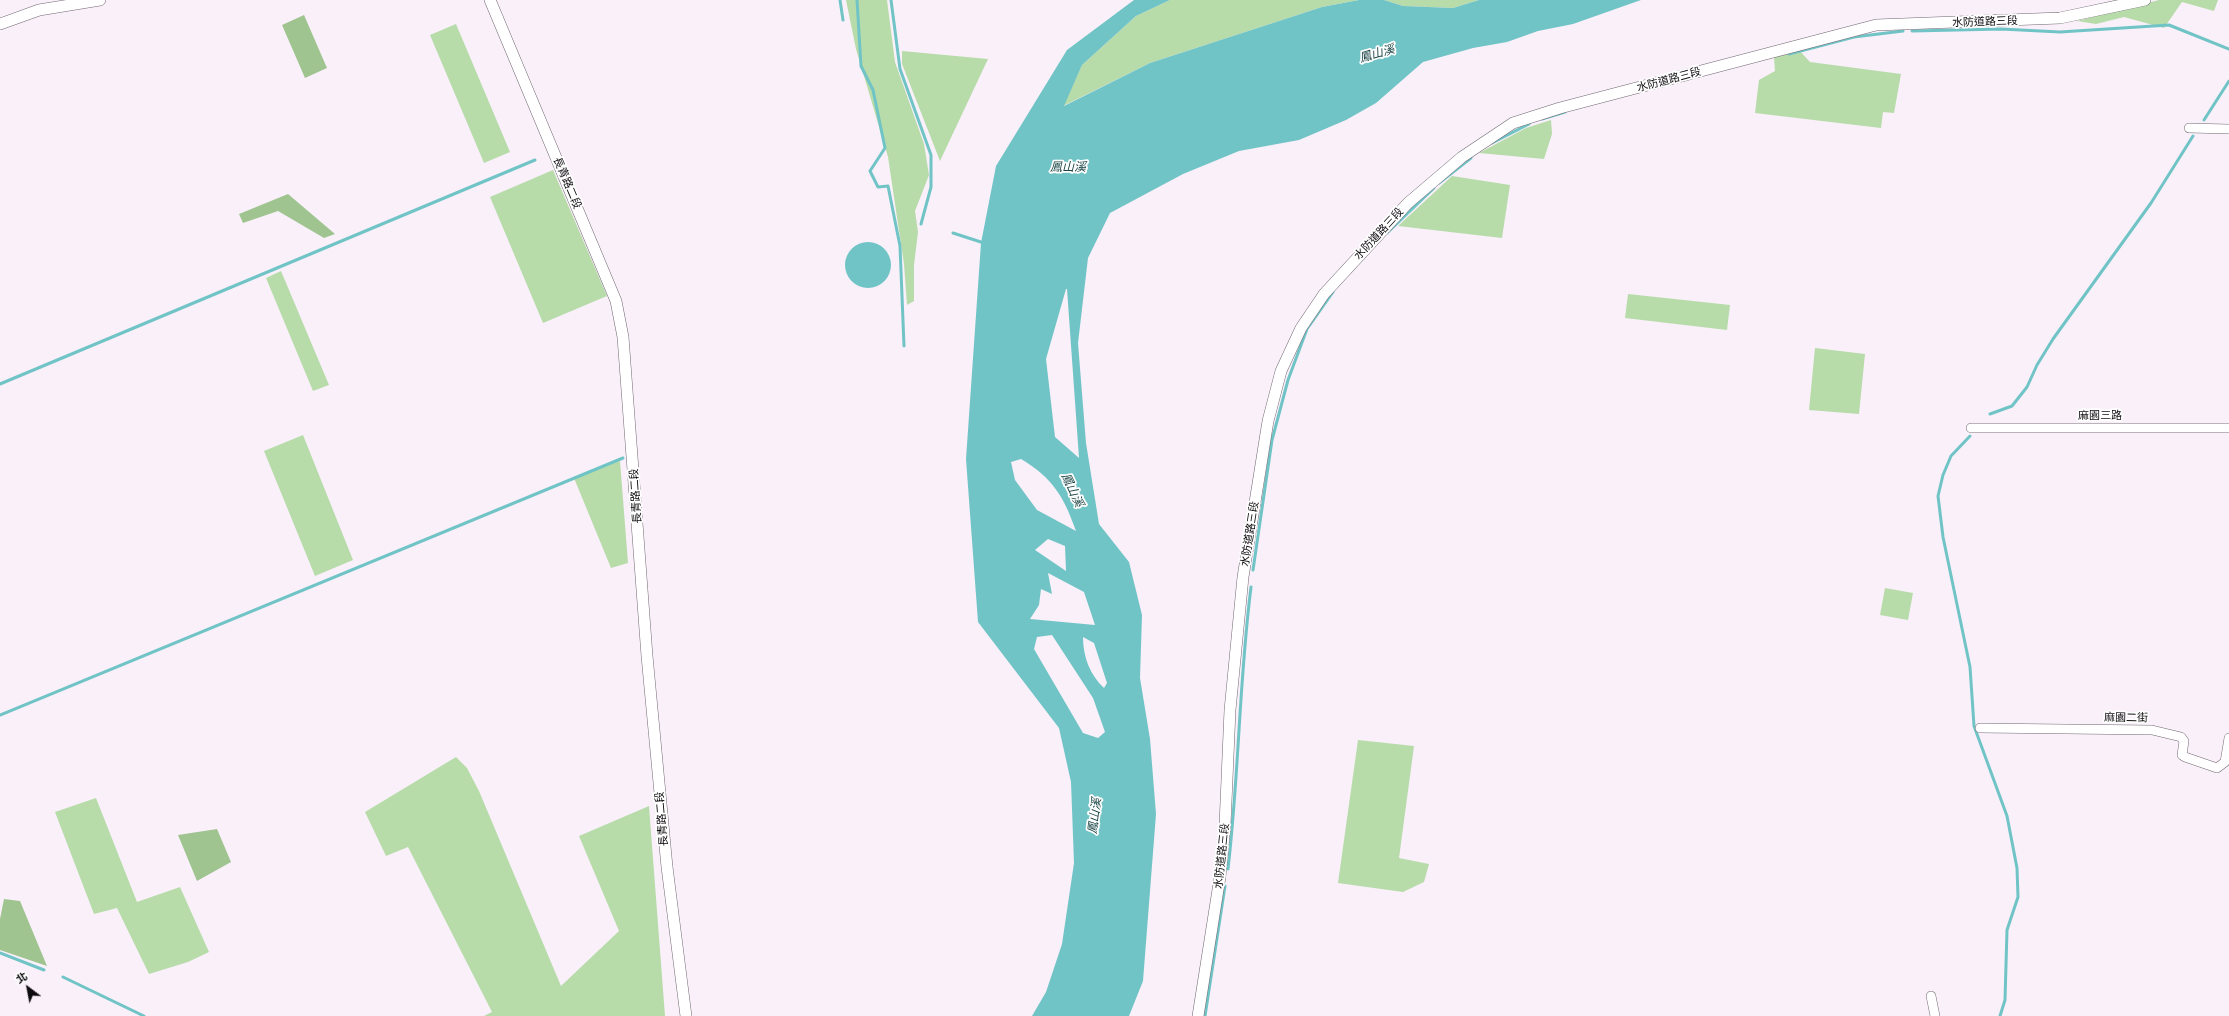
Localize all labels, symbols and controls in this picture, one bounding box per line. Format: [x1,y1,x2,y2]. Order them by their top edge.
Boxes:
street label: 水防道路三段 [1952,14,2018,30]
water label: 鳳山溪 [1358,42,1396,66]
street label: 水防道路三段 [1635,65,1703,95]
street label: 長青路二段 [550,155,584,211]
water label: 鳳山溪 [1050,161,1086,175]
street label: 水防道路三段 [1352,205,1406,263]
street label: 麻園三路 [2078,409,2122,423]
street label: 長青路二段 [627,468,645,524]
water label: 鳳山溪 [1058,471,1086,509]
street label: 水防道路三段 [1238,500,1262,568]
street label: 麻園二街 [2104,711,2148,725]
street label: 長青路二段 [653,791,671,847]
water label: 鳳山溪 [1086,797,1104,835]
street label: 水防道路三段 [1212,822,1232,890]
north arrow [8,968,48,1008]
text: 北 [13,969,30,987]

